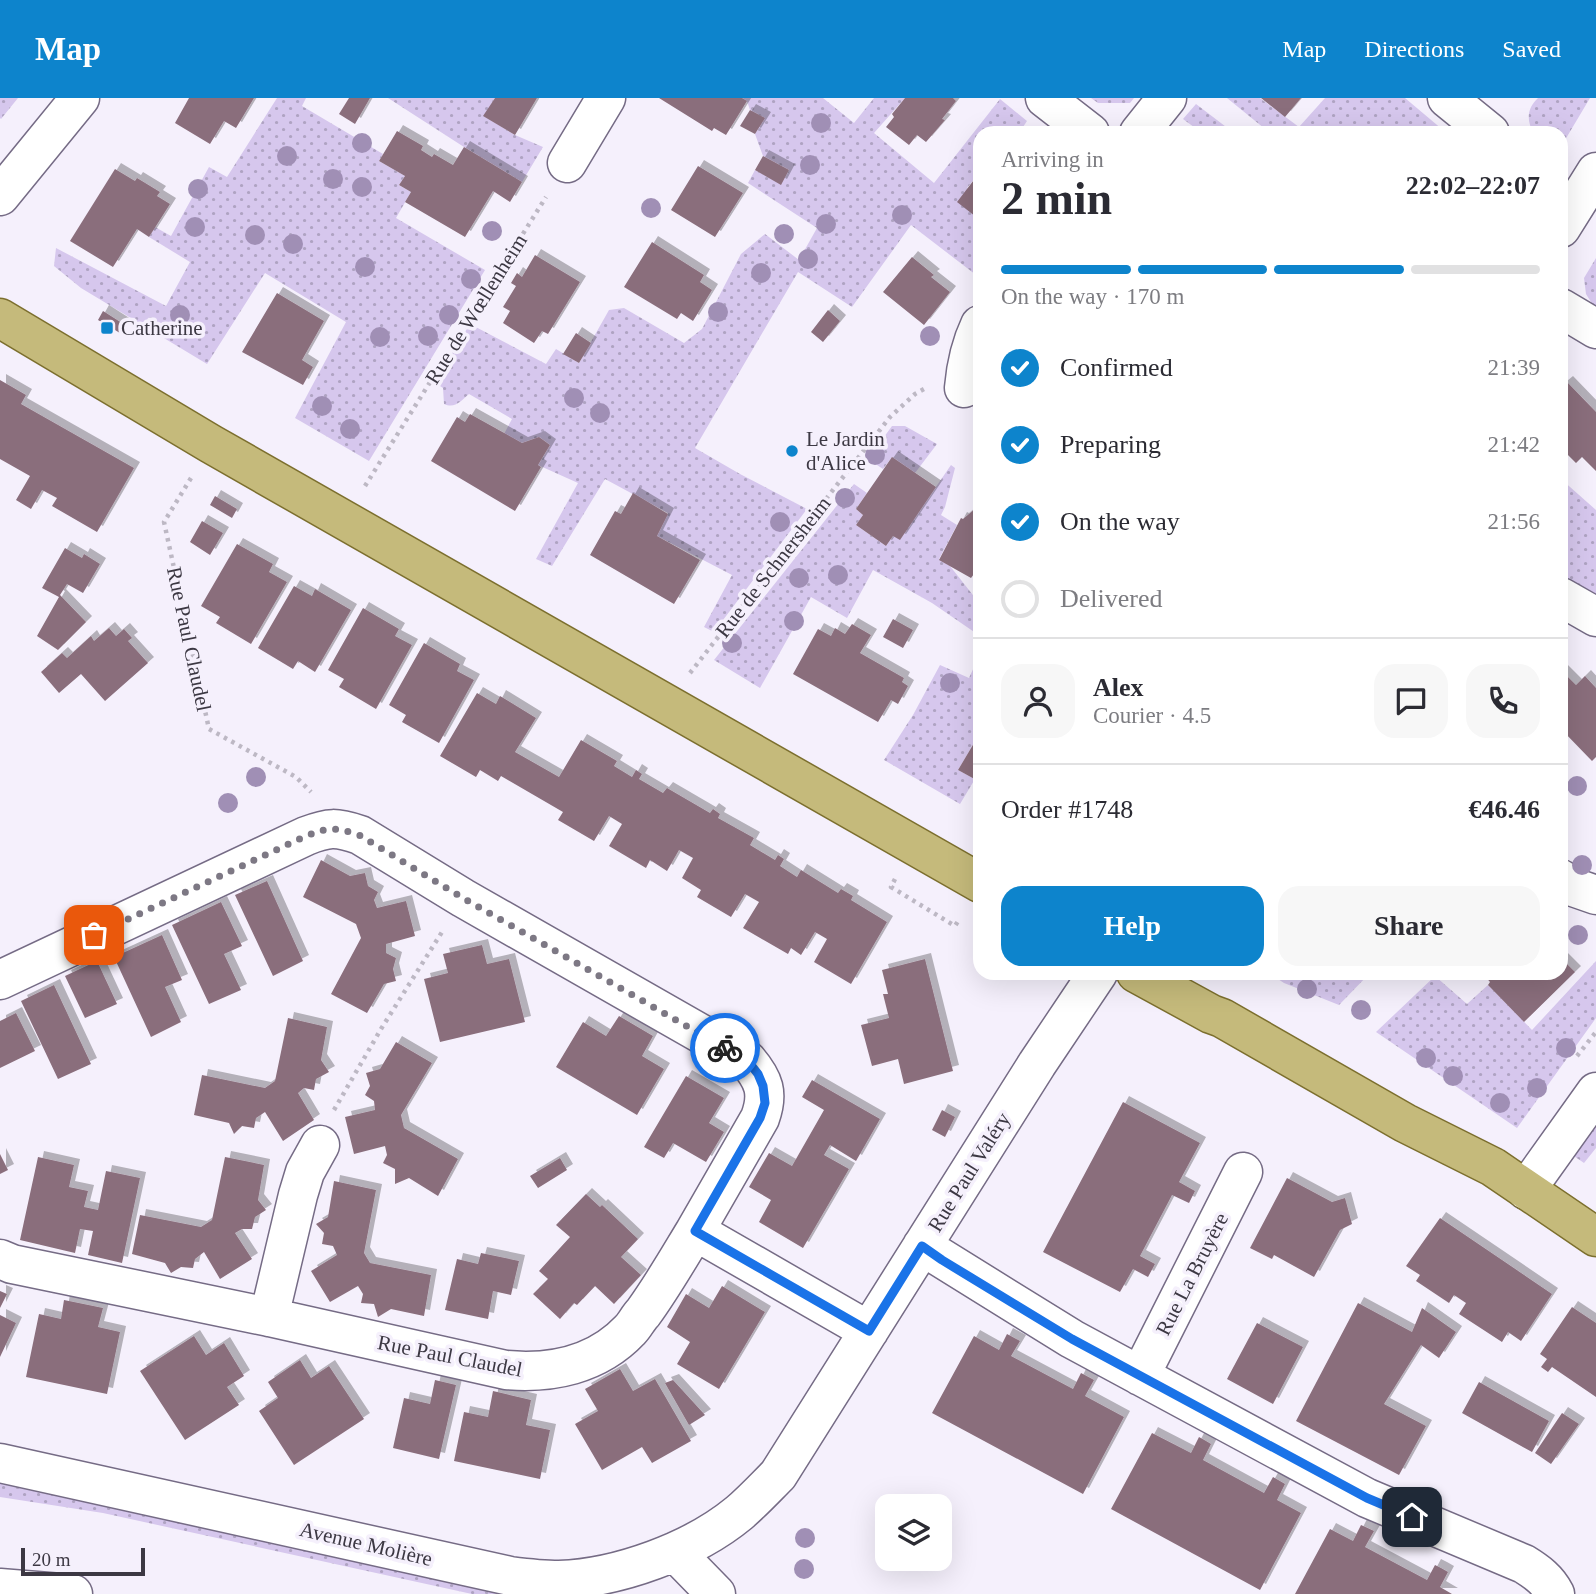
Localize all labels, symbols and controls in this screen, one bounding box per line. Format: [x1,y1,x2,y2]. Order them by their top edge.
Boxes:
text: Map [35,31,101,67]
text: Map [1282,36,1326,62]
text: Directions [1364,36,1464,62]
text: Saved [1502,36,1561,62]
text: Arriving in [1001,147,1104,172]
text: 22:02–22:07 [1406,171,1540,200]
text: 2 min [1001,173,1112,224]
street label: Rue de Wœllenheim [420,230,532,388]
text: On the way · 170 m [1001,284,1184,309]
place label: Catherine [121,316,203,340]
marker: Catherine [99,320,115,336]
icon: check [1001,349,1039,387]
text: Confirmed [1060,353,1173,382]
text: 21:39 [1488,355,1540,380]
icon: check [1001,426,1039,464]
place label: Le Jardin d'Alice [806,427,885,475]
text: Preparing [1060,430,1161,459]
text: 21:42 [1488,432,1540,457]
marker: Le Jardin d'Alice [784,443,800,459]
street label: Rue de Schnersheim [710,492,836,642]
icon: check [1001,503,1039,541]
text: On the way [1060,507,1180,536]
text: 21:56 [1488,509,1540,534]
street label: Rue Paul Claudel [162,565,216,714]
text: Delivered [1060,584,1163,613]
button: person [1001,664,1075,738]
button: chat [1374,664,1448,738]
button: phone [1466,664,1540,738]
text: Alex [1093,673,1144,702]
text: Courier · 4.5 [1093,703,1211,728]
text: Order #1748 [1001,795,1133,824]
text: €46.46 [1469,795,1540,824]
button: Help [1001,886,1264,966]
button: Share [1278,886,1540,966]
pin [64,905,124,965]
icon: bag [75,916,113,954]
courier [690,1013,760,1083]
icon: bike [706,1029,744,1067]
street label: Rue Paul Valéry [923,1108,1015,1236]
street label: Rue La Bruyère [1151,1209,1233,1339]
street label: Rue Paul Claudel [376,1330,525,1382]
pin [1382,1487,1442,1547]
map controls [875,1494,952,1571]
button: layers [875,1494,952,1571]
icon: home [1393,1498,1431,1536]
street label: Avenue Molière [297,1517,435,1571]
scale bar [21,1545,145,1577]
text: 20 m [32,1549,71,1570]

